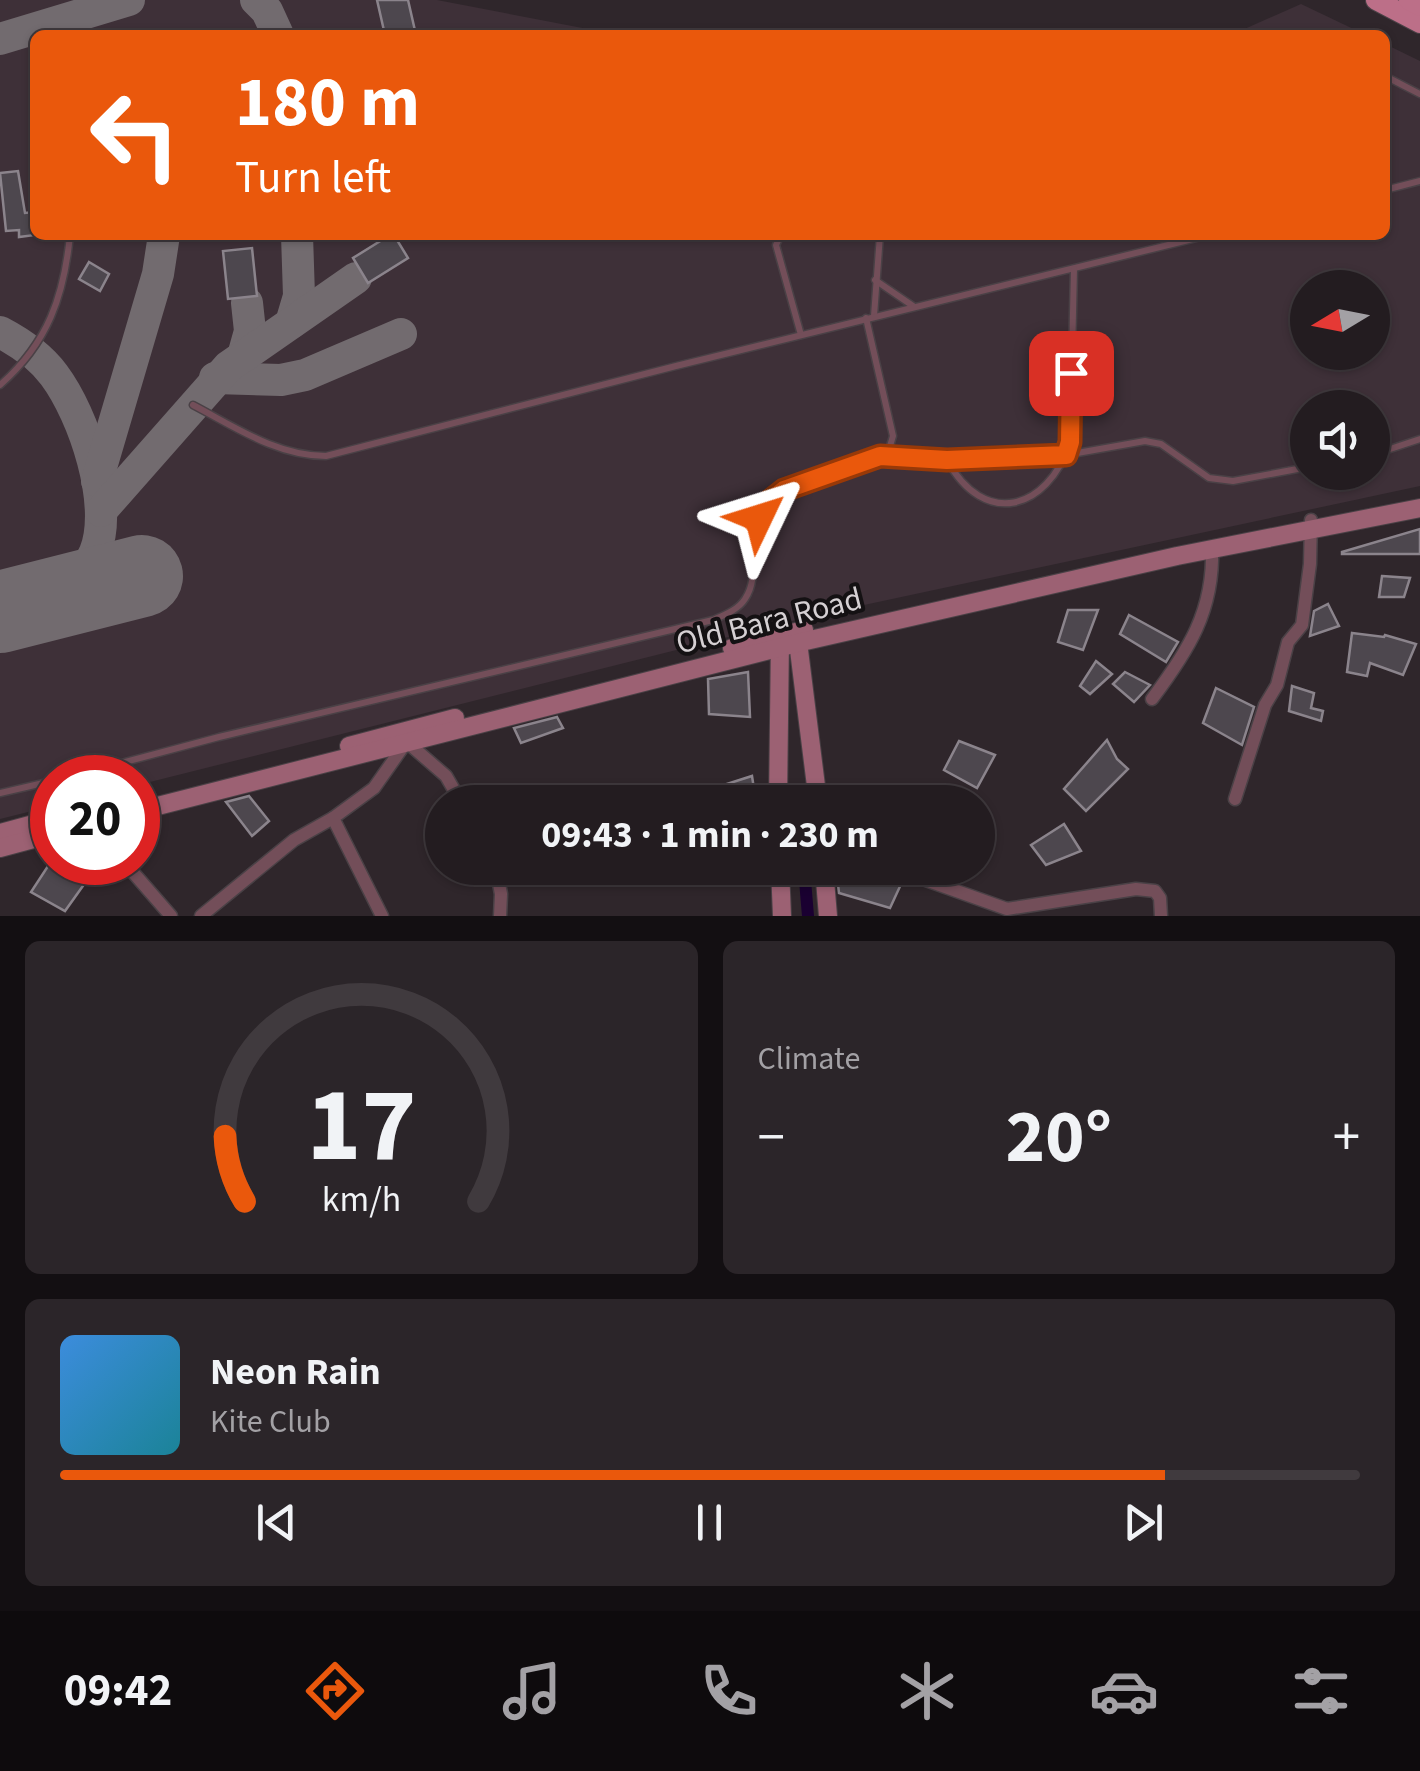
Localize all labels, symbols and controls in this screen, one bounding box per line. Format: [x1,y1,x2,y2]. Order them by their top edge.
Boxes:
text: 180 m [235,53,420,153]
icon: left [70,70,200,200]
text: Turn left [235,146,391,210]
north arrow [1290,270,1390,370]
map controls [1290,270,1390,490]
pin [1029,331,1114,416]
icon: arrive [1044,346,1099,401]
button: sound [1290,390,1390,490]
position arrow [707,466,811,570]
street label: Old Bara Road [671,576,867,666]
speed limit sign: 20 [30,755,160,885]
text: 09:43 · 1 min · 230 m [541,808,879,862]
text: Climate [758,1036,860,1082]
text: 17 [306,1053,416,1201]
text: 20° [1005,1084,1112,1191]
text: − [758,1099,785,1177]
text: + [1333,1099,1360,1177]
text: km/h [322,1174,401,1225]
text: Neon Rain [210,1345,381,1399]
text: Kite Club [210,1399,331,1445]
icon: previous [249,1495,304,1550]
icon: pause [682,1495,737,1550]
icon: next [1116,1495,1171,1550]
icon: directions [300,1656,370,1726]
icon: music [497,1656,567,1726]
icon: phone [694,1656,764,1726]
icon: climate [892,1656,962,1726]
icon: car [1089,1656,1159,1726]
icon: filters [1286,1656,1356,1726]
text: 09:42 [64,1659,172,1723]

